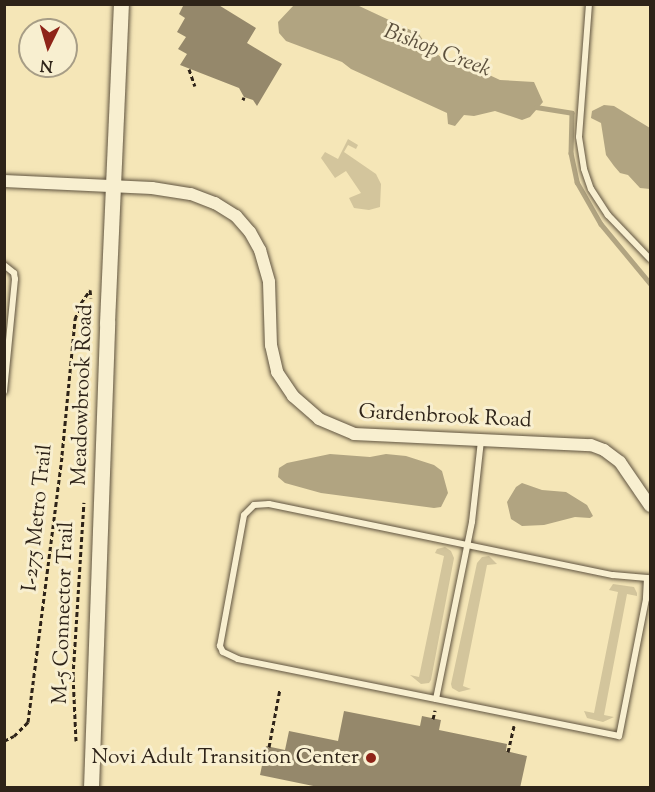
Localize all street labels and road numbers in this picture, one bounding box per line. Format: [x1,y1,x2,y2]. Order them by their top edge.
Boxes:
street label: Meadowbrook Road [67,304,99,486]
street label: Gardenbrook Road [358,400,532,434]
street label: I-275 Metro Trail [18,443,58,593]
street label: M-5 Connector Trail [48,521,80,705]

